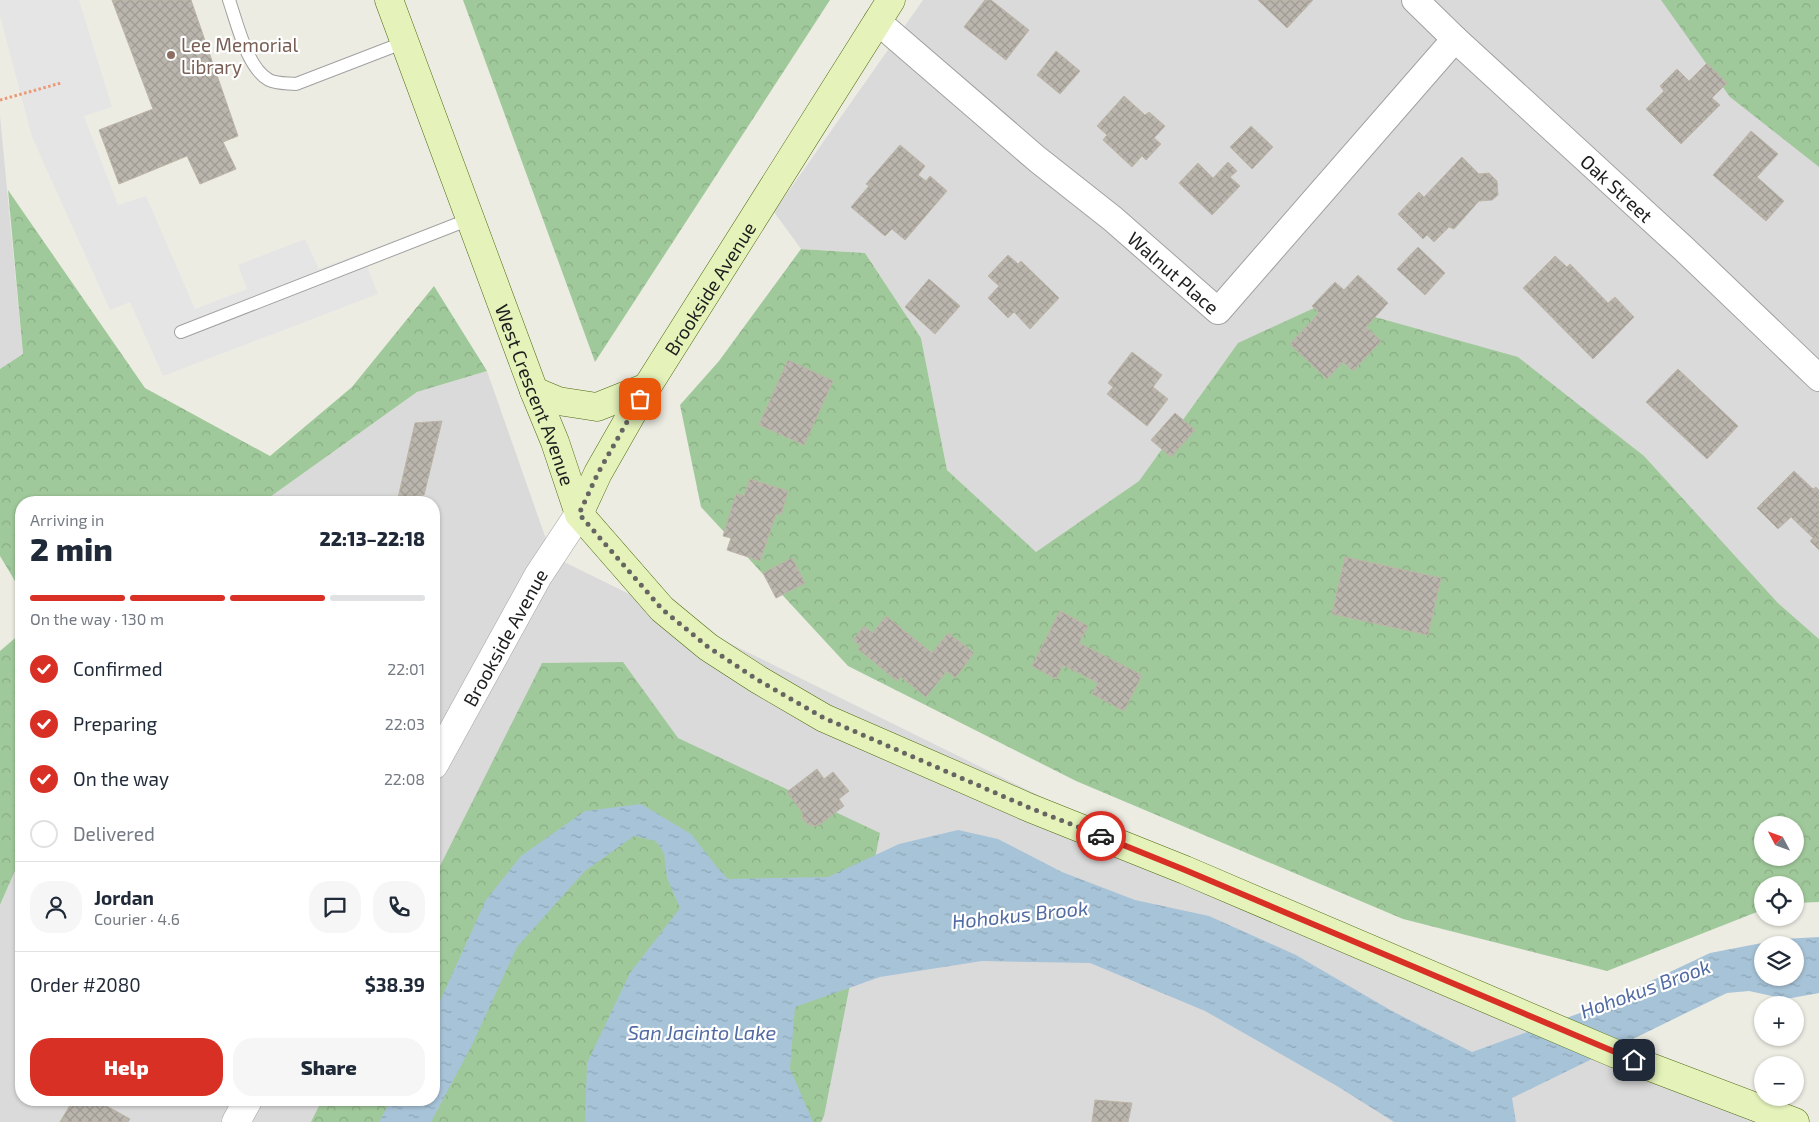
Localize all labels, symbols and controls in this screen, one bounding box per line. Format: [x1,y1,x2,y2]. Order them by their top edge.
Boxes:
place label: Lee Memorial Library [181,33,298,78]
marker: Lee Memorial Library [165,49,177,61]
street label: Oak Street [1576,149,1658,227]
street label: Brookside Avenue [659,217,760,359]
street label: Walnut Place [1123,226,1224,318]
street label: West Crescent Avenue [491,301,580,488]
pin [619,378,661,420]
icon: bag [626,385,654,413]
text: Arriving in [30,510,104,529]
text: 22:13–22:18 [320,527,425,550]
text: 2 min [30,529,113,567]
street label: Brookside Avenue [457,564,551,710]
text: On the way · 130 m [30,609,164,628]
icon: check [30,655,58,683]
text: Confirmed [73,657,163,680]
text: 22:01 [387,659,425,678]
icon: check [30,710,58,738]
text: Preparing [73,712,157,735]
text: 22:03 [385,714,425,733]
icon: check [30,765,58,793]
text: On the way [73,767,169,790]
text: 22:08 [384,769,425,788]
courier [1076,811,1126,861]
north arrow [1754,816,1804,866]
map controls [1754,816,1804,1106]
text: Delivered [73,822,155,845]
icon: car [1087,822,1115,850]
button: locate [1754,876,1804,926]
button: person [30,881,82,933]
button: chat [309,881,361,933]
button: phone [373,881,425,933]
text: Jordan [94,886,154,909]
water label: Hohokus Brook [951,895,1089,933]
text: Courier · 4.6 [94,909,180,928]
button: layers [1754,936,1804,986]
water label: Hohokus Brook [1577,953,1713,1023]
text: Order #2080 [30,973,141,996]
text: $38.39 [365,973,425,996]
button: + [1754,996,1804,1046]
water label: San Jacinto Lake [628,1020,777,1044]
button: Help [30,1038,223,1096]
button: Share [233,1038,425,1096]
pin [1613,1039,1655,1081]
icon: home [1620,1046,1648,1074]
button: − [1754,1056,1804,1106]

